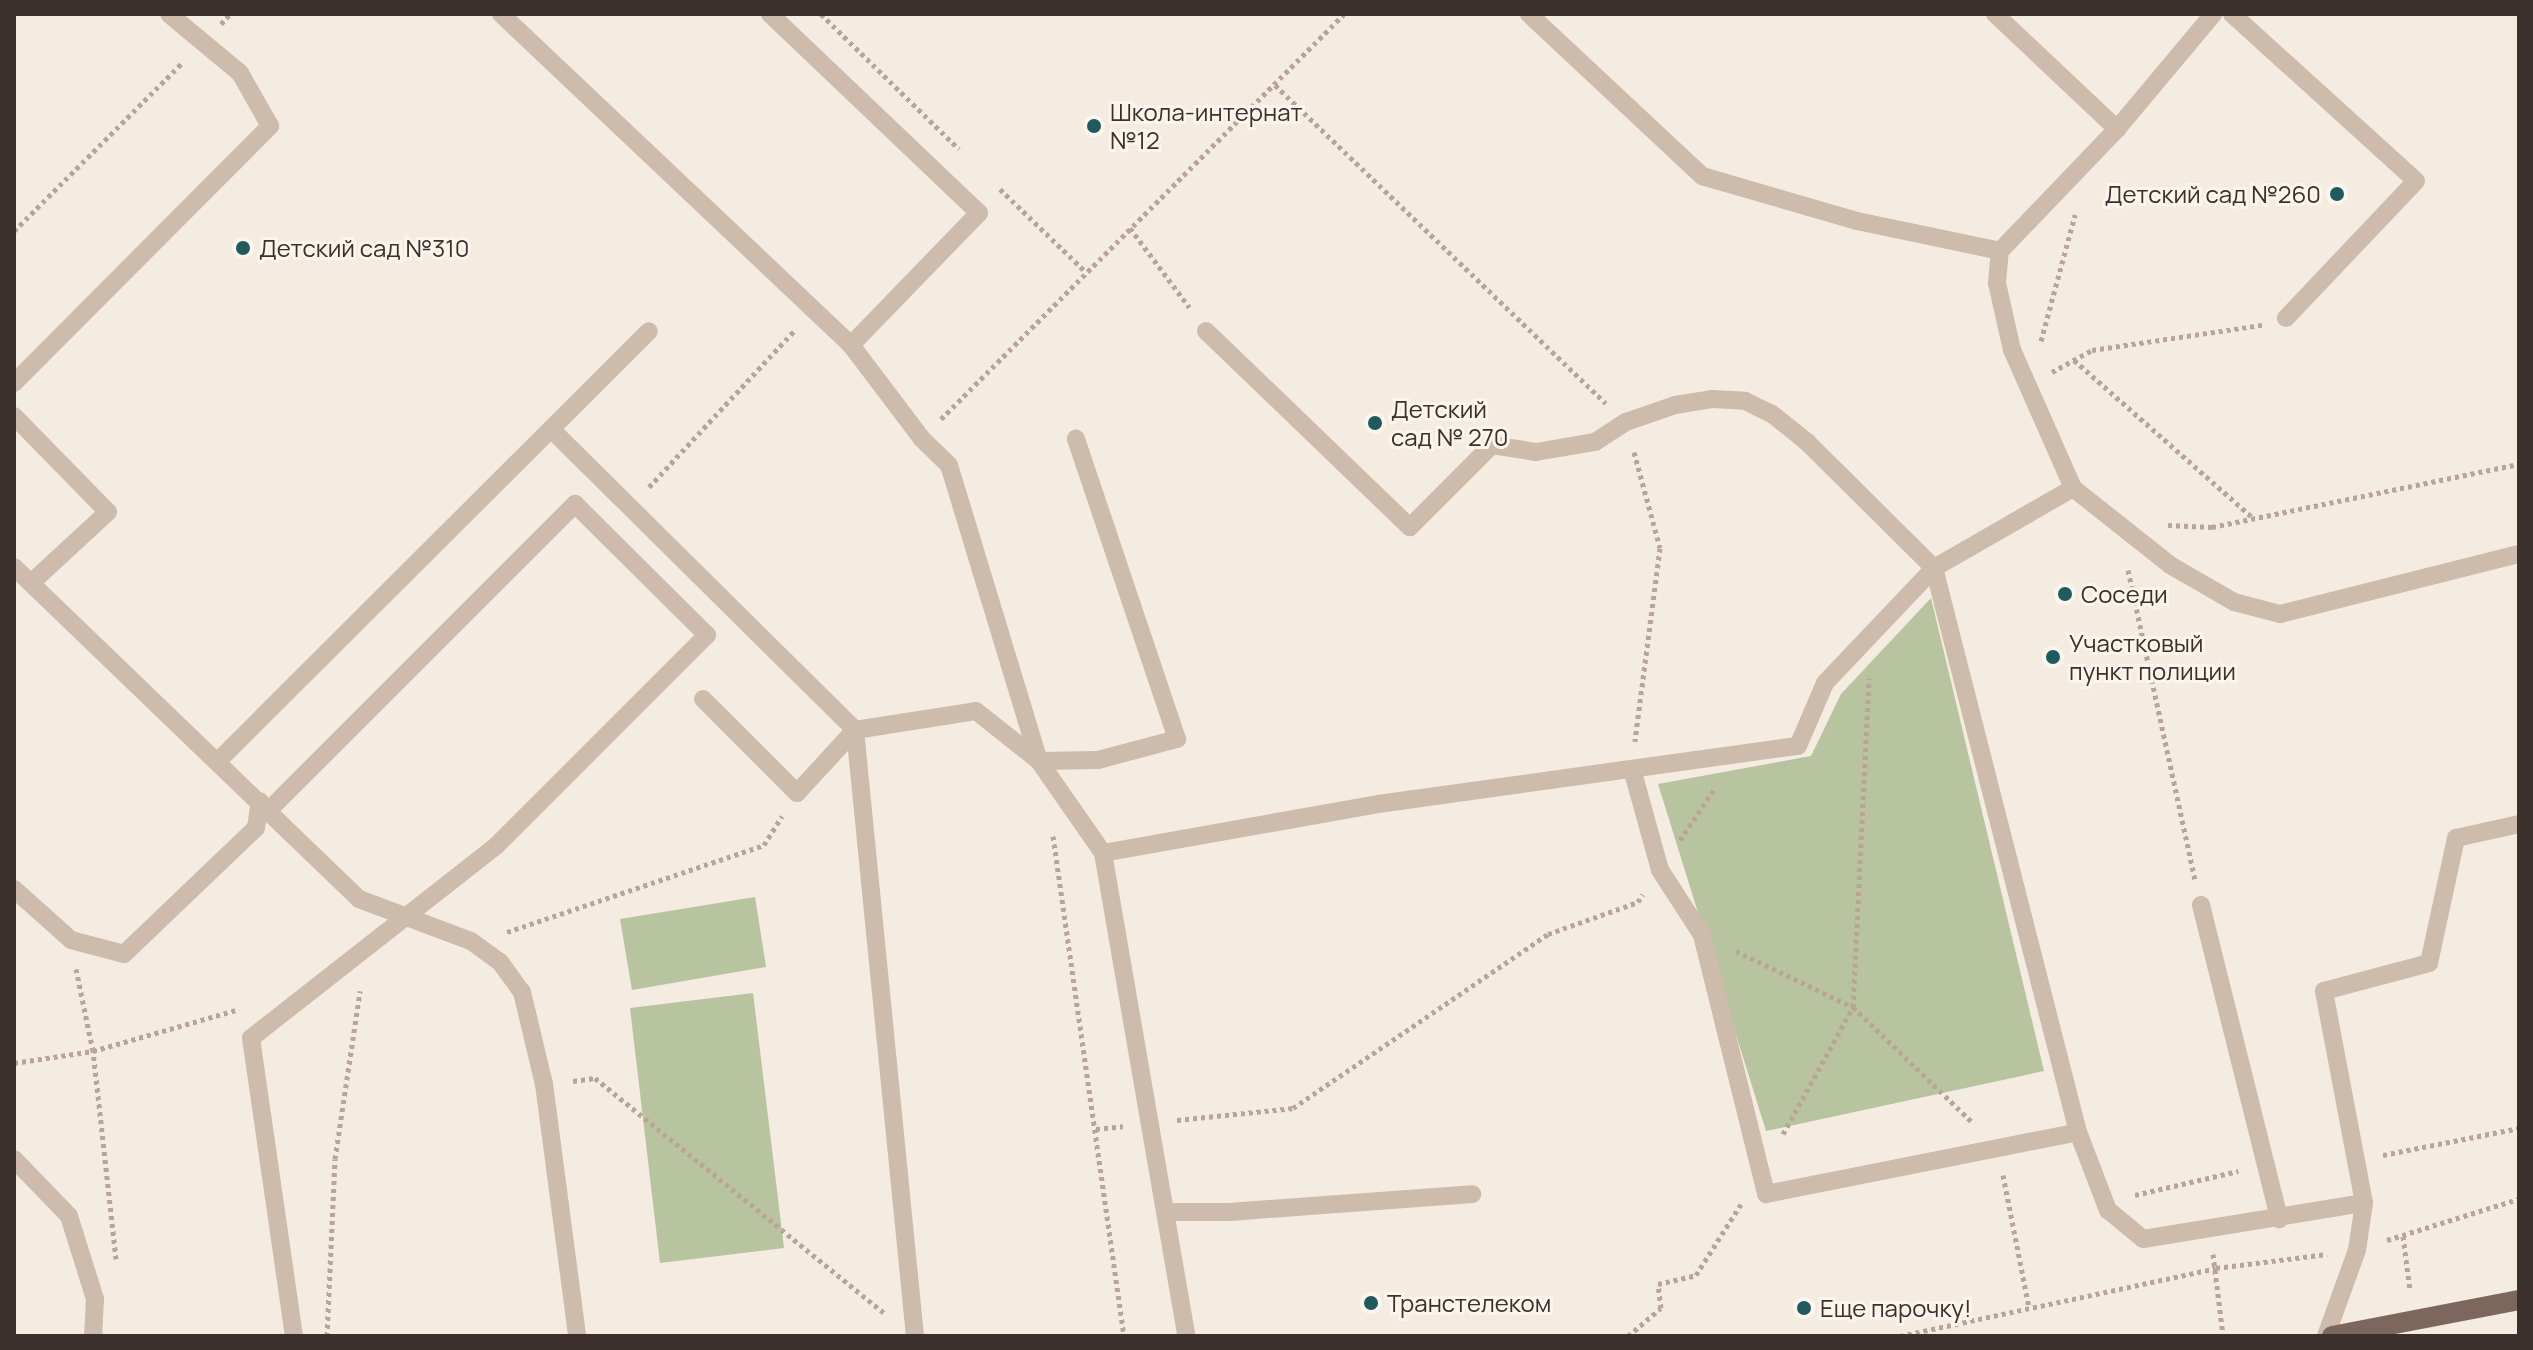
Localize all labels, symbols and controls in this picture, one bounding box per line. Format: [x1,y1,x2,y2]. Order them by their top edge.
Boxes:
place label: Школа-интернат №12 [1110,98,1303,154]
marker: Школа-интернат №12 [1085,117,1103,135]
place label: Детский сад №260 [2105,180,2321,208]
marker: Детский сад №260 [2328,185,2346,203]
place label: Детский сад №310 [259,234,469,262]
marker: Детский сад №310 [234,239,252,257]
place label: Детский сад № 270 [1391,395,1508,451]
marker: Детский сад № 270 [1366,414,1384,432]
place label: Соседи [2081,580,2168,608]
marker: Соседи [2056,585,2074,603]
place label: Участковый пункт полиции [2069,629,2236,685]
marker: Участковый пункт полиции [2044,648,2062,666]
place label: Транстелеком [1387,1289,1551,1317]
marker: Транстелеком [1362,1294,1380,1312]
place label: Еще парочку! [1820,1294,1971,1322]
marker: Еще парочку! [1795,1299,1813,1317]

